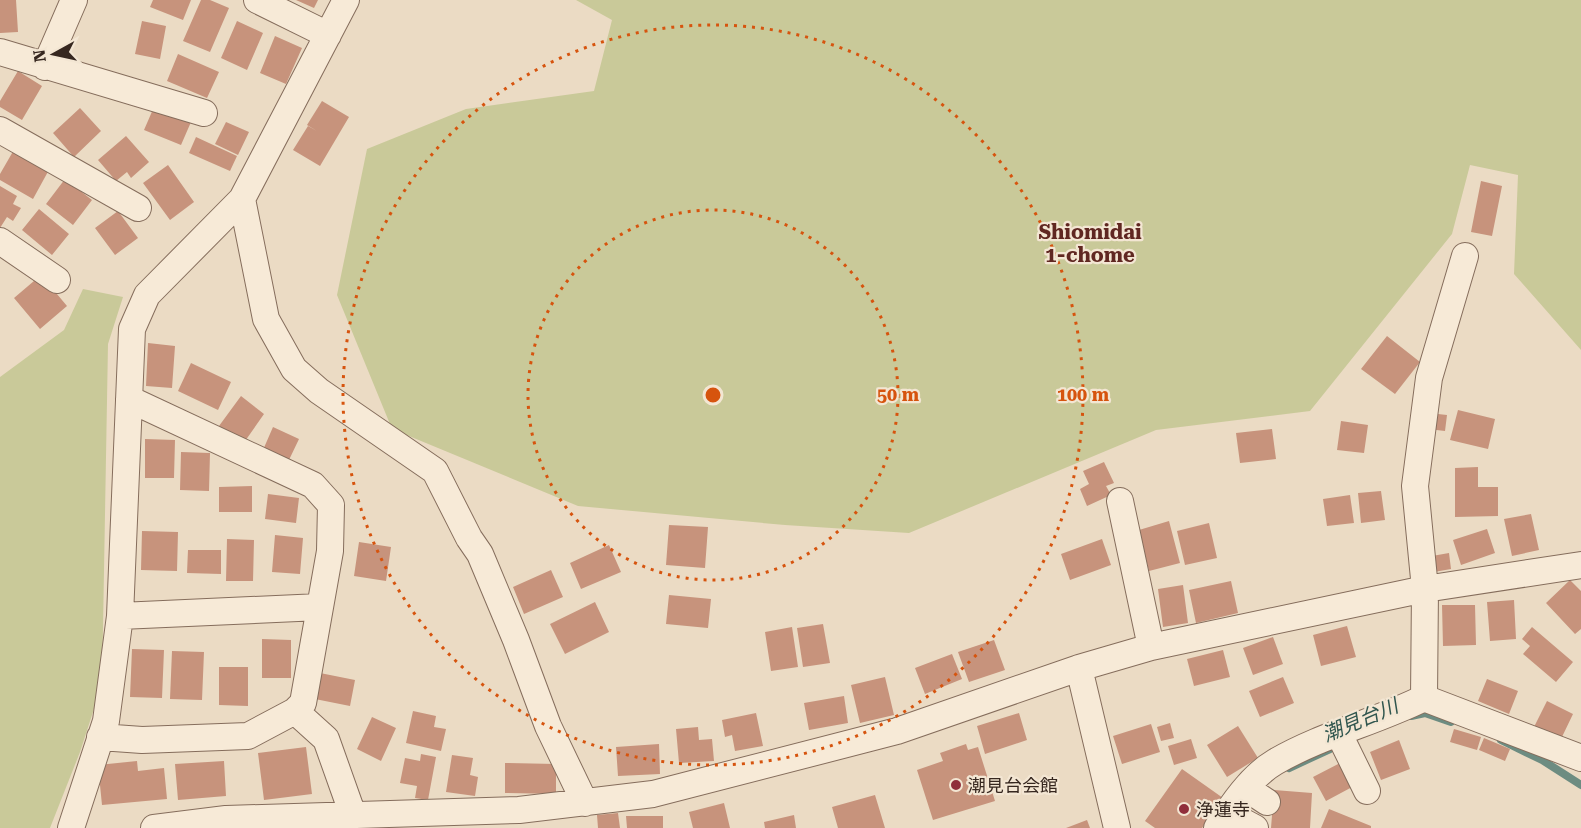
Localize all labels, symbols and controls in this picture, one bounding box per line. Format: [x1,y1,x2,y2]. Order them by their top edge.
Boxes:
north arrow [24,24,84,84]
text: N [29,49,50,63]
district label: Shiomidai 1-chome [1038,220,1142,267]
text: 50 m [877,384,920,405]
text: 100 m [1057,384,1110,405]
centre of rings [703,385,723,405]
water label: 潮見台川 [1318,693,1403,747]
place label: 潮見台会館 [968,775,1058,796]
marker: 潮見台会館 [949,778,963,792]
place label: 浄蓮寺 [1196,799,1250,820]
marker: 浄蓮寺 [1177,802,1191,816]

